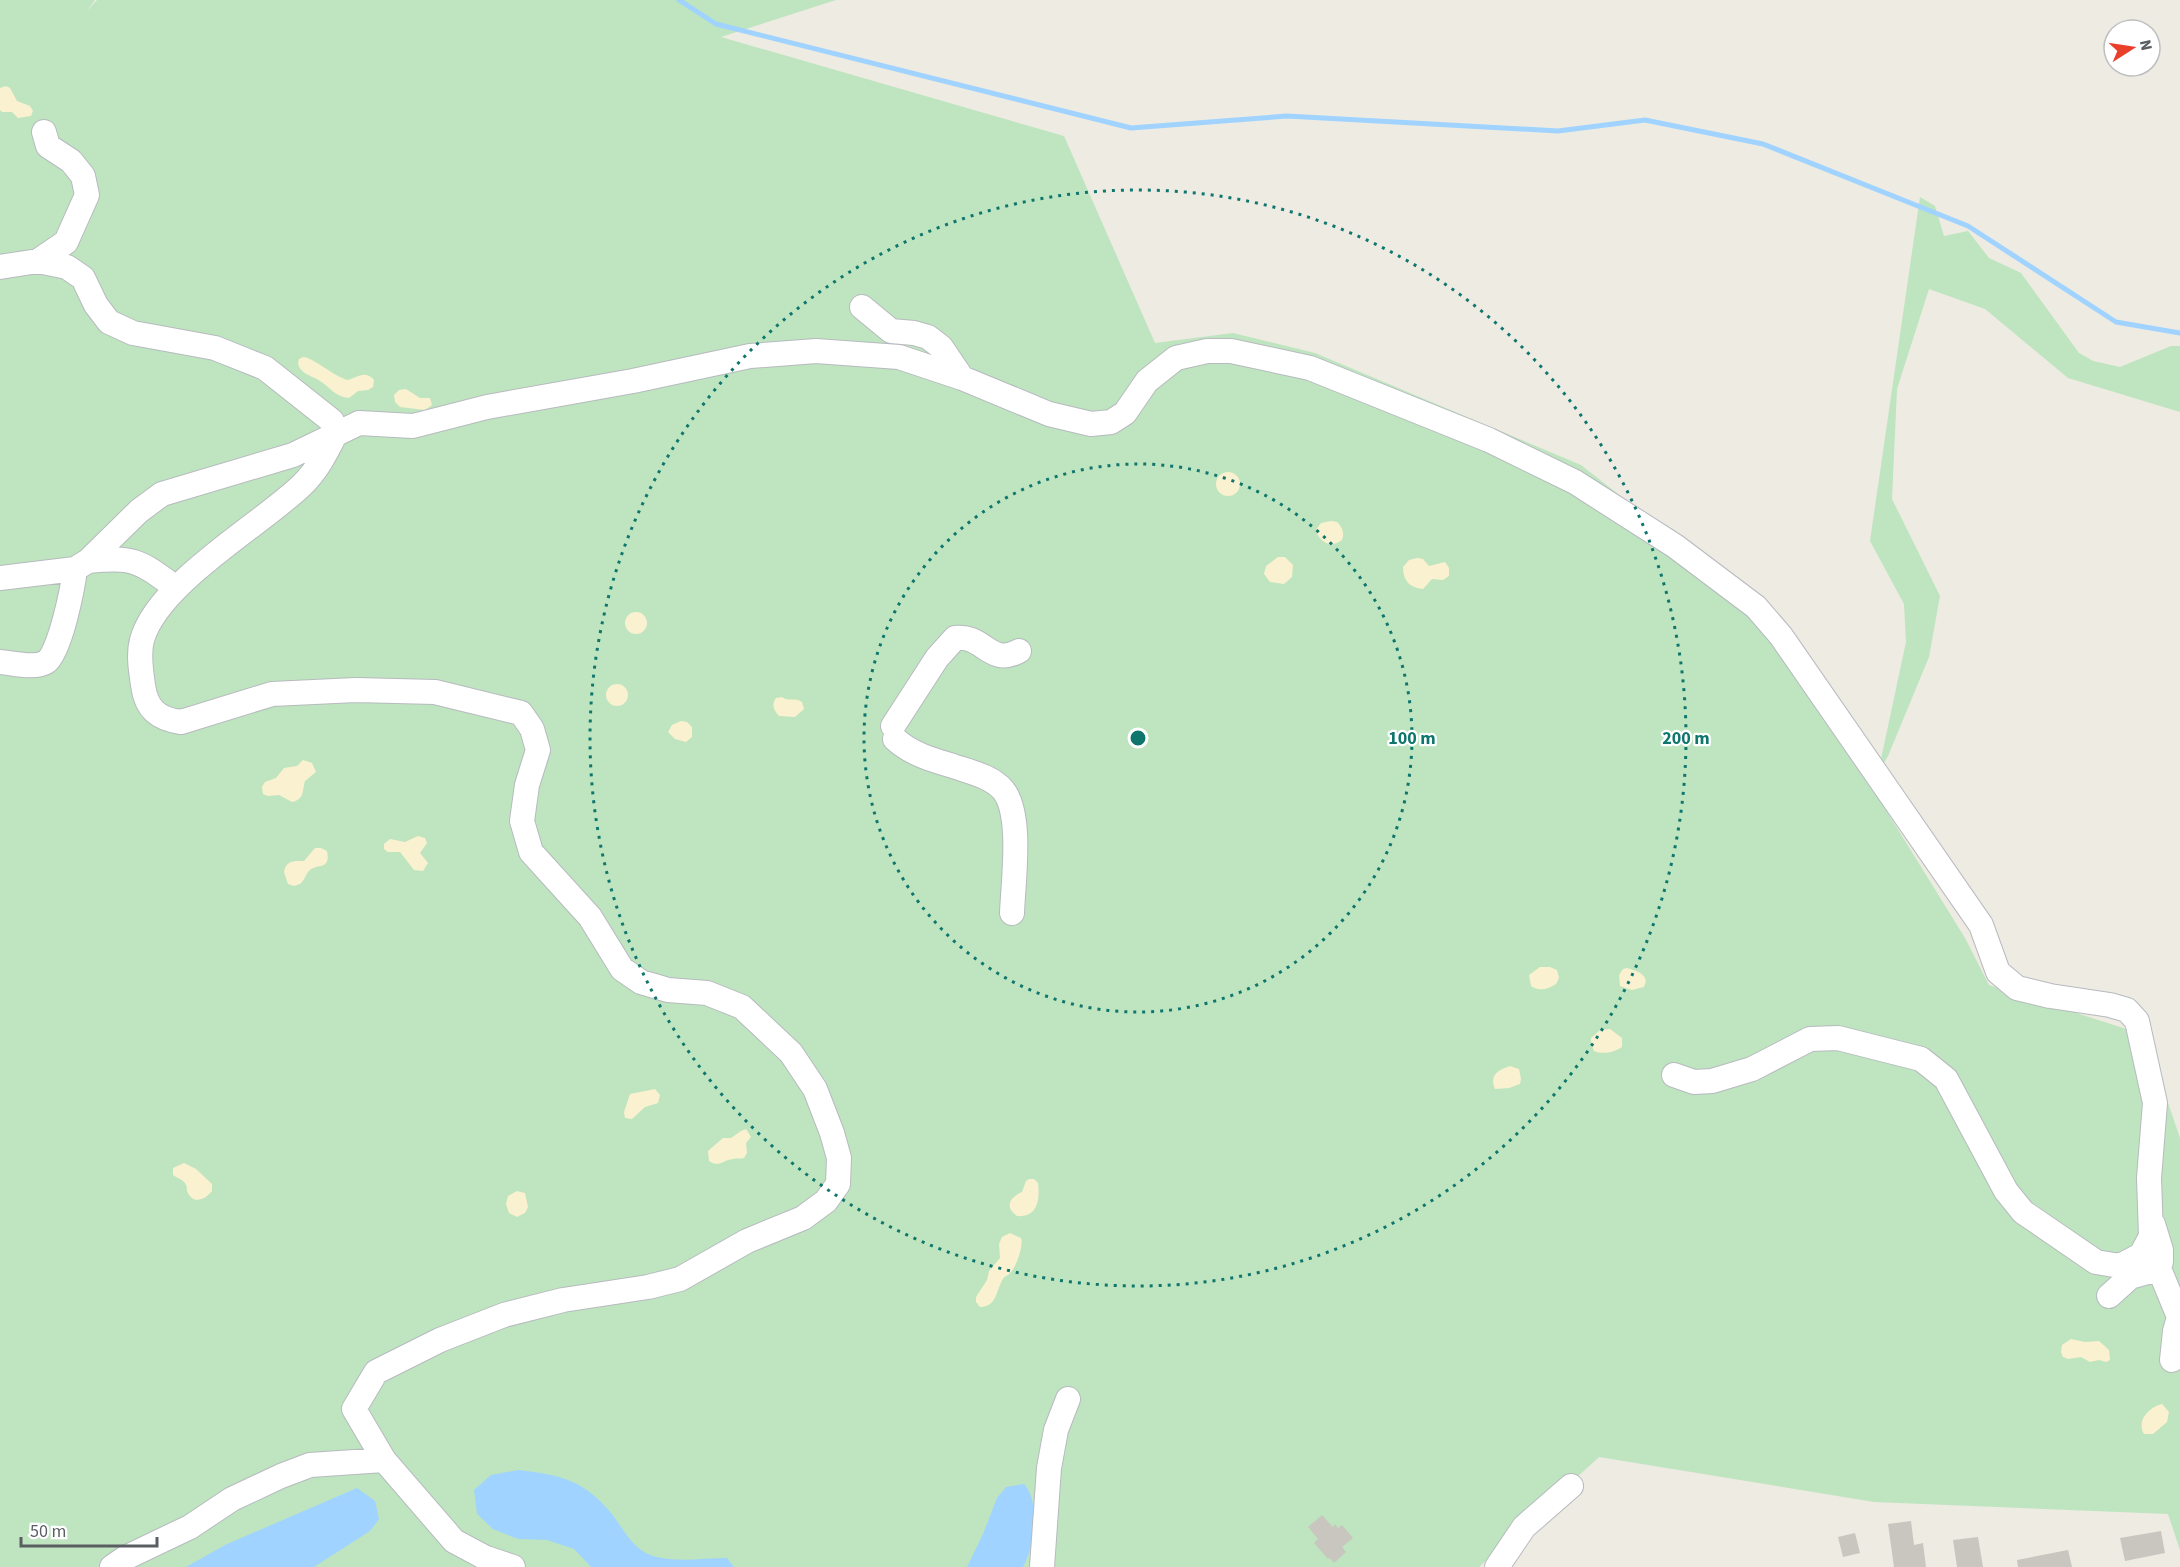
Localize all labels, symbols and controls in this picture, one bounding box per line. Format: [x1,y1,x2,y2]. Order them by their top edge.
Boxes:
north arrow [2102,18,2162,78]
text: N [2134,38,2158,53]
text: 100 m [1388,726,1436,751]
text: 200 m [1662,726,1710,751]
centre of rings [1128,728,1148,748]
scale bar [21,1510,158,1548]
text: 50 m [30,1519,66,1544]

